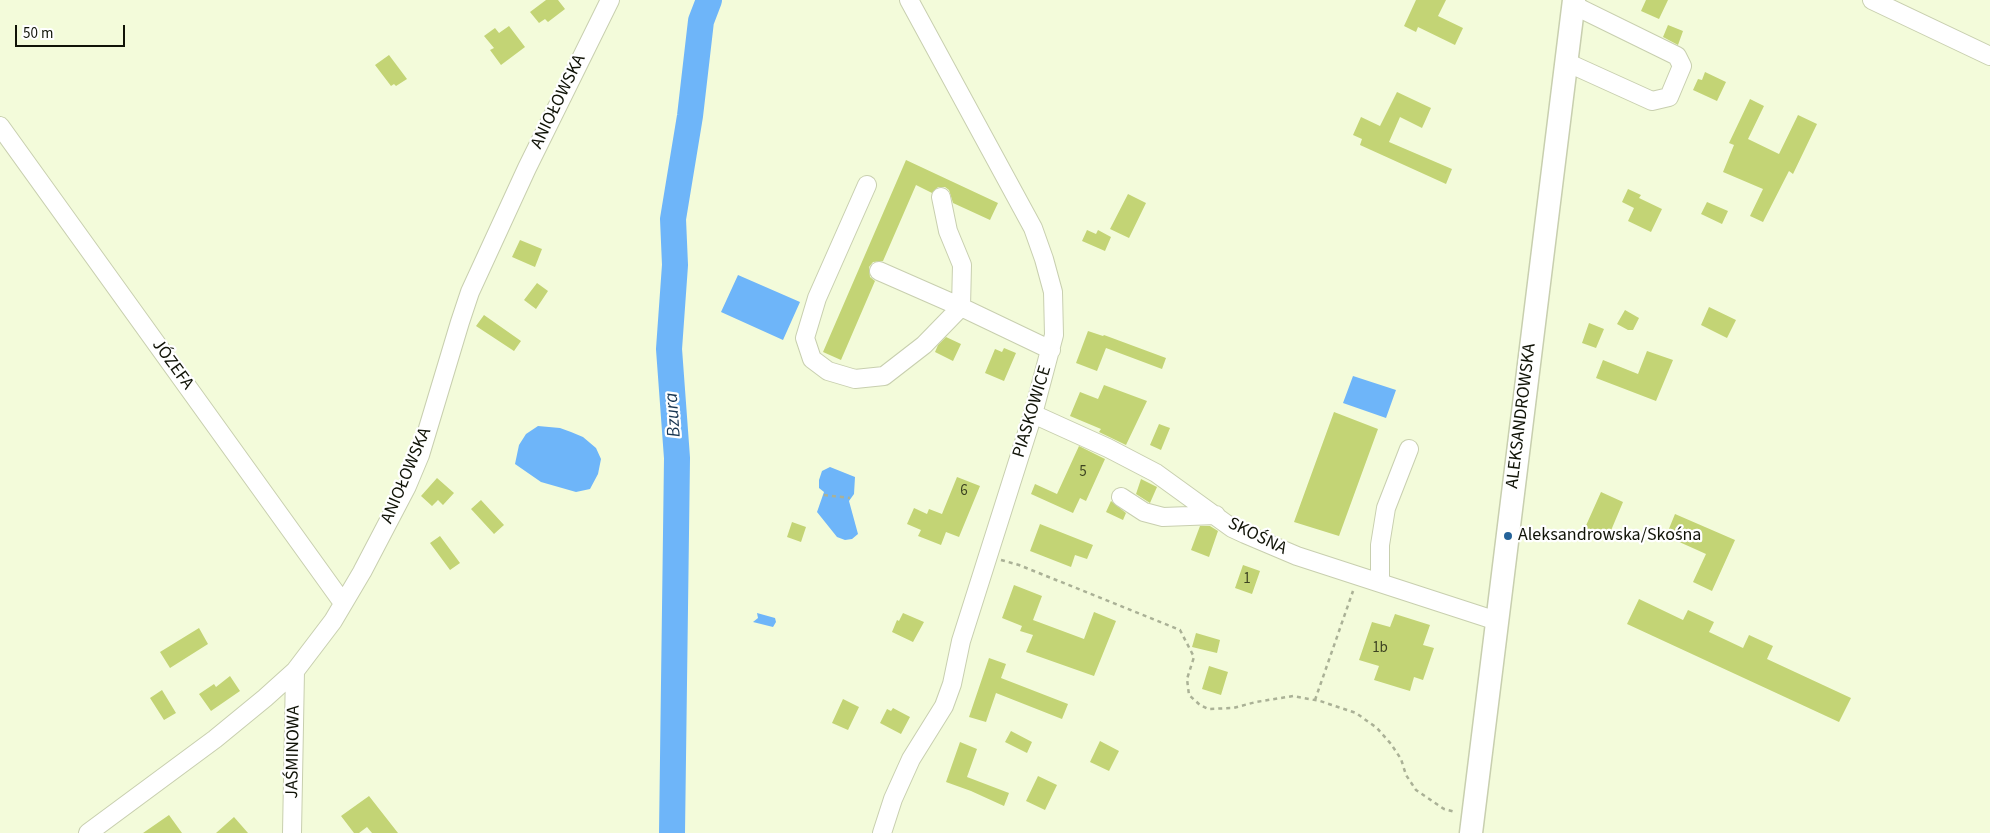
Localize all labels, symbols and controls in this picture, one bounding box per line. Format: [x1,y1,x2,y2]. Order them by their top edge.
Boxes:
scale bar [18,15,128,47]
text: 50 m [23,23,53,44]
street label: ANIOŁOWSKA [527,51,591,153]
street label: JÓZEFA [146,335,198,395]
street label: ALEKSANDROWSKA [1502,342,1542,490]
street label: PIASKOWICE [1009,363,1057,461]
water label: Bzura [661,392,687,438]
street label: ANIOŁOWSKA [377,425,437,527]
house number: 5 [1079,464,1087,482]
house number: 6 [960,483,968,501]
street label: SKOŚNA [1224,514,1290,560]
place label: Aleksandrowska/Skośna [1518,525,1701,547]
marker: Aleksandrowska/Skośna [1502,530,1514,542]
house number: 1 [1243,571,1251,589]
house number: 1b [1372,640,1388,658]
street label: JAŚMINOWA [282,705,306,799]

